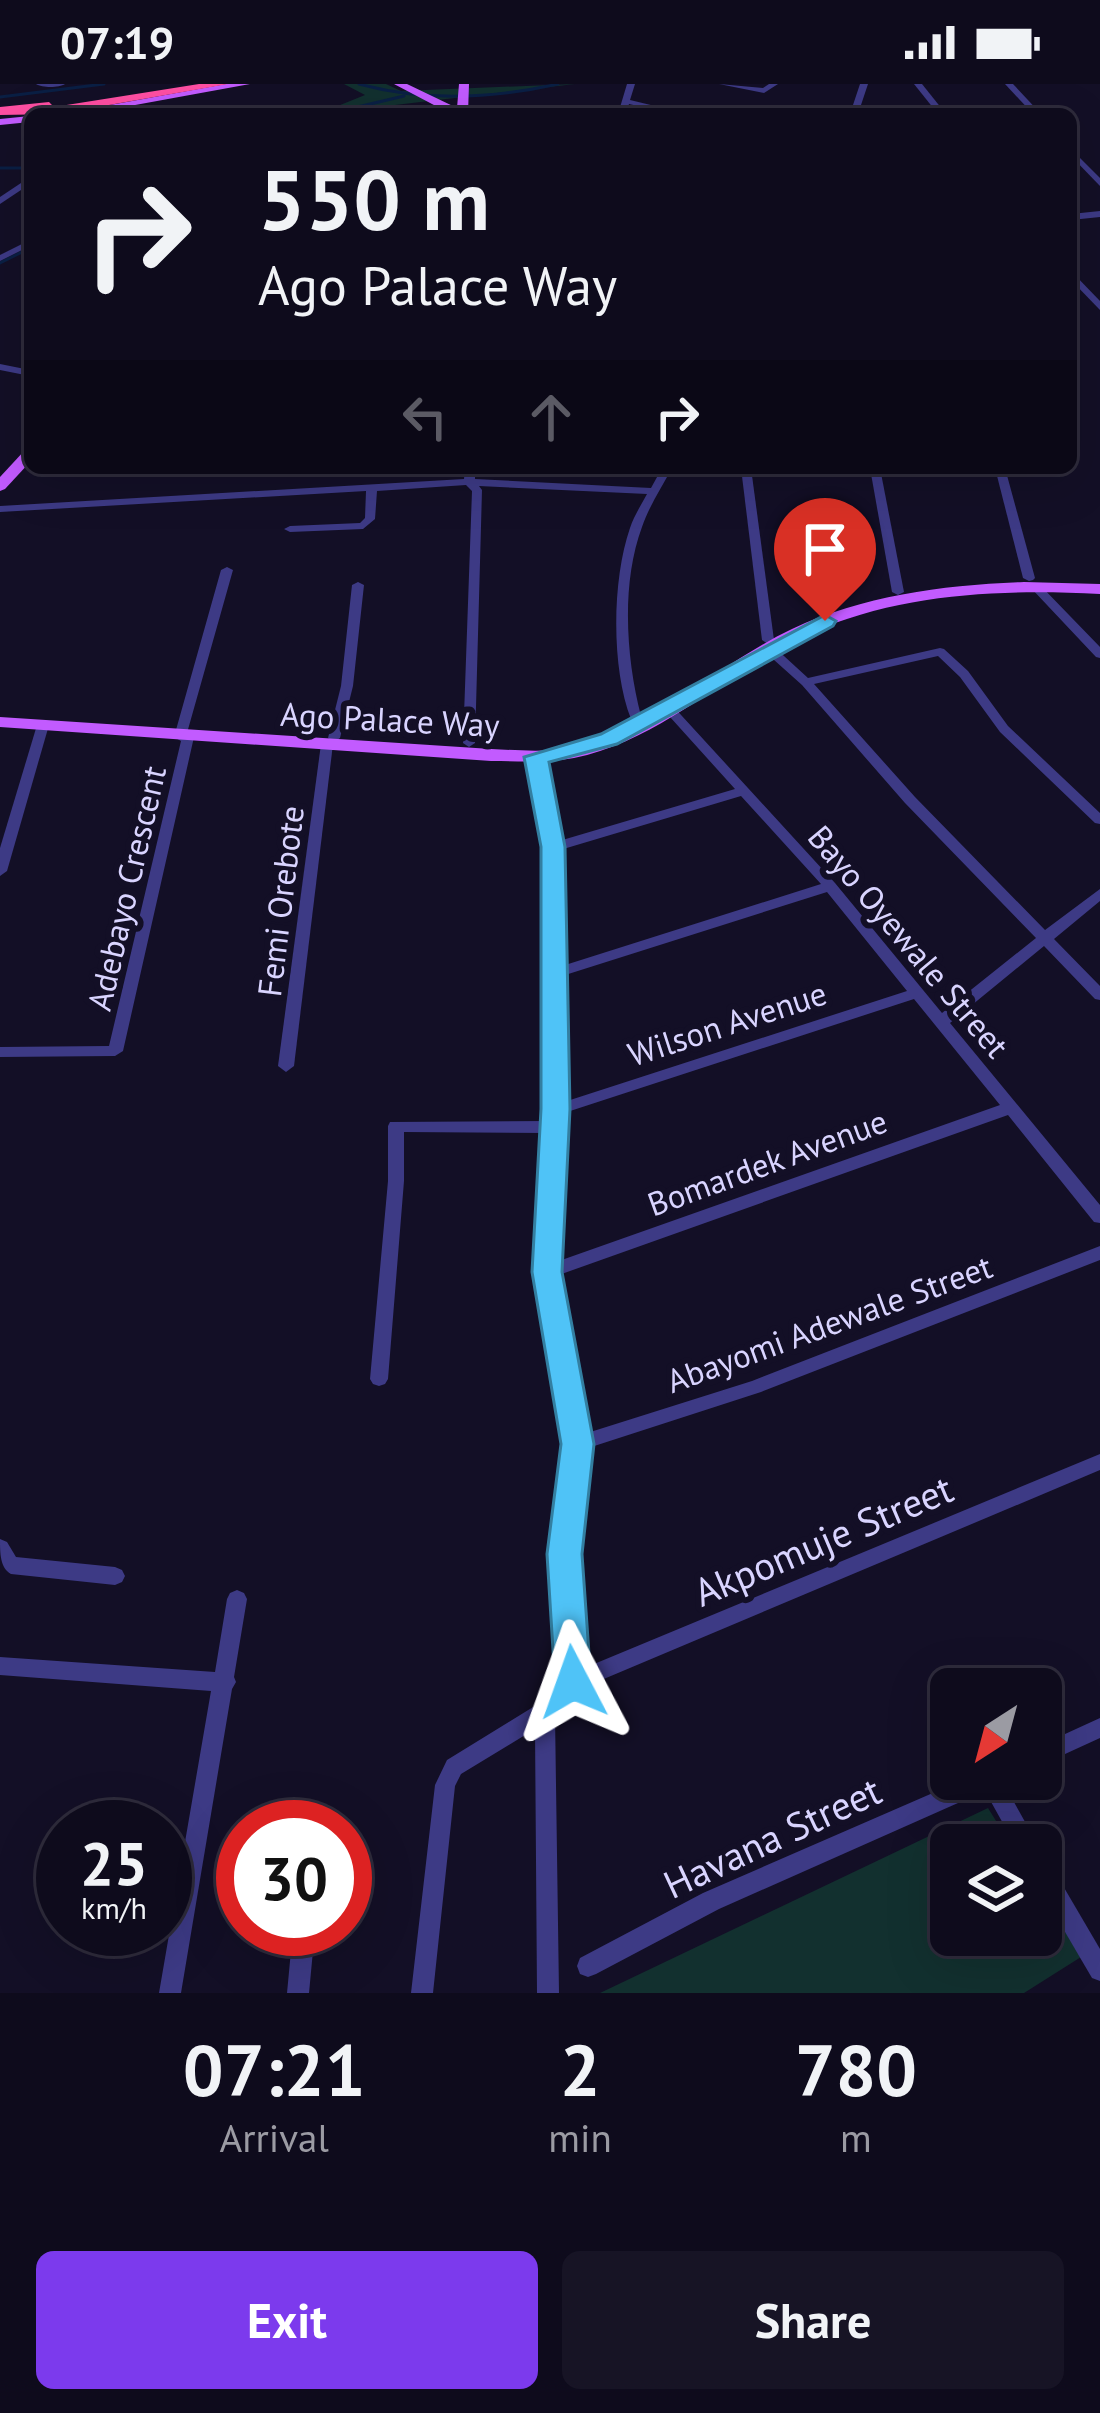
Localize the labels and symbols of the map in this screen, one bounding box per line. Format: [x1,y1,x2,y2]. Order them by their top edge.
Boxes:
pin [774,498,876,621]
street label: Ago Palace Way [279,692,501,746]
street label: Adebayo Crescent [77,761,175,1015]
street label: Femi Orebote [247,803,313,999]
street label: Bayo Oyewale Street [799,816,1019,1066]
street label: Wilson Avenue [622,971,832,1075]
street label: Bomardek Avenue [641,1099,893,1225]
street label: Abayomi Adewale Street [660,1244,998,1402]
street label: Akpomuje Street [686,1463,960,1617]
position arrow [510,1619,636,1745]
north arrow [930,1668,1062,1800]
street label: Havana Street [655,1764,889,1910]
speed limit sign: 30 [216,1800,372,1956]

